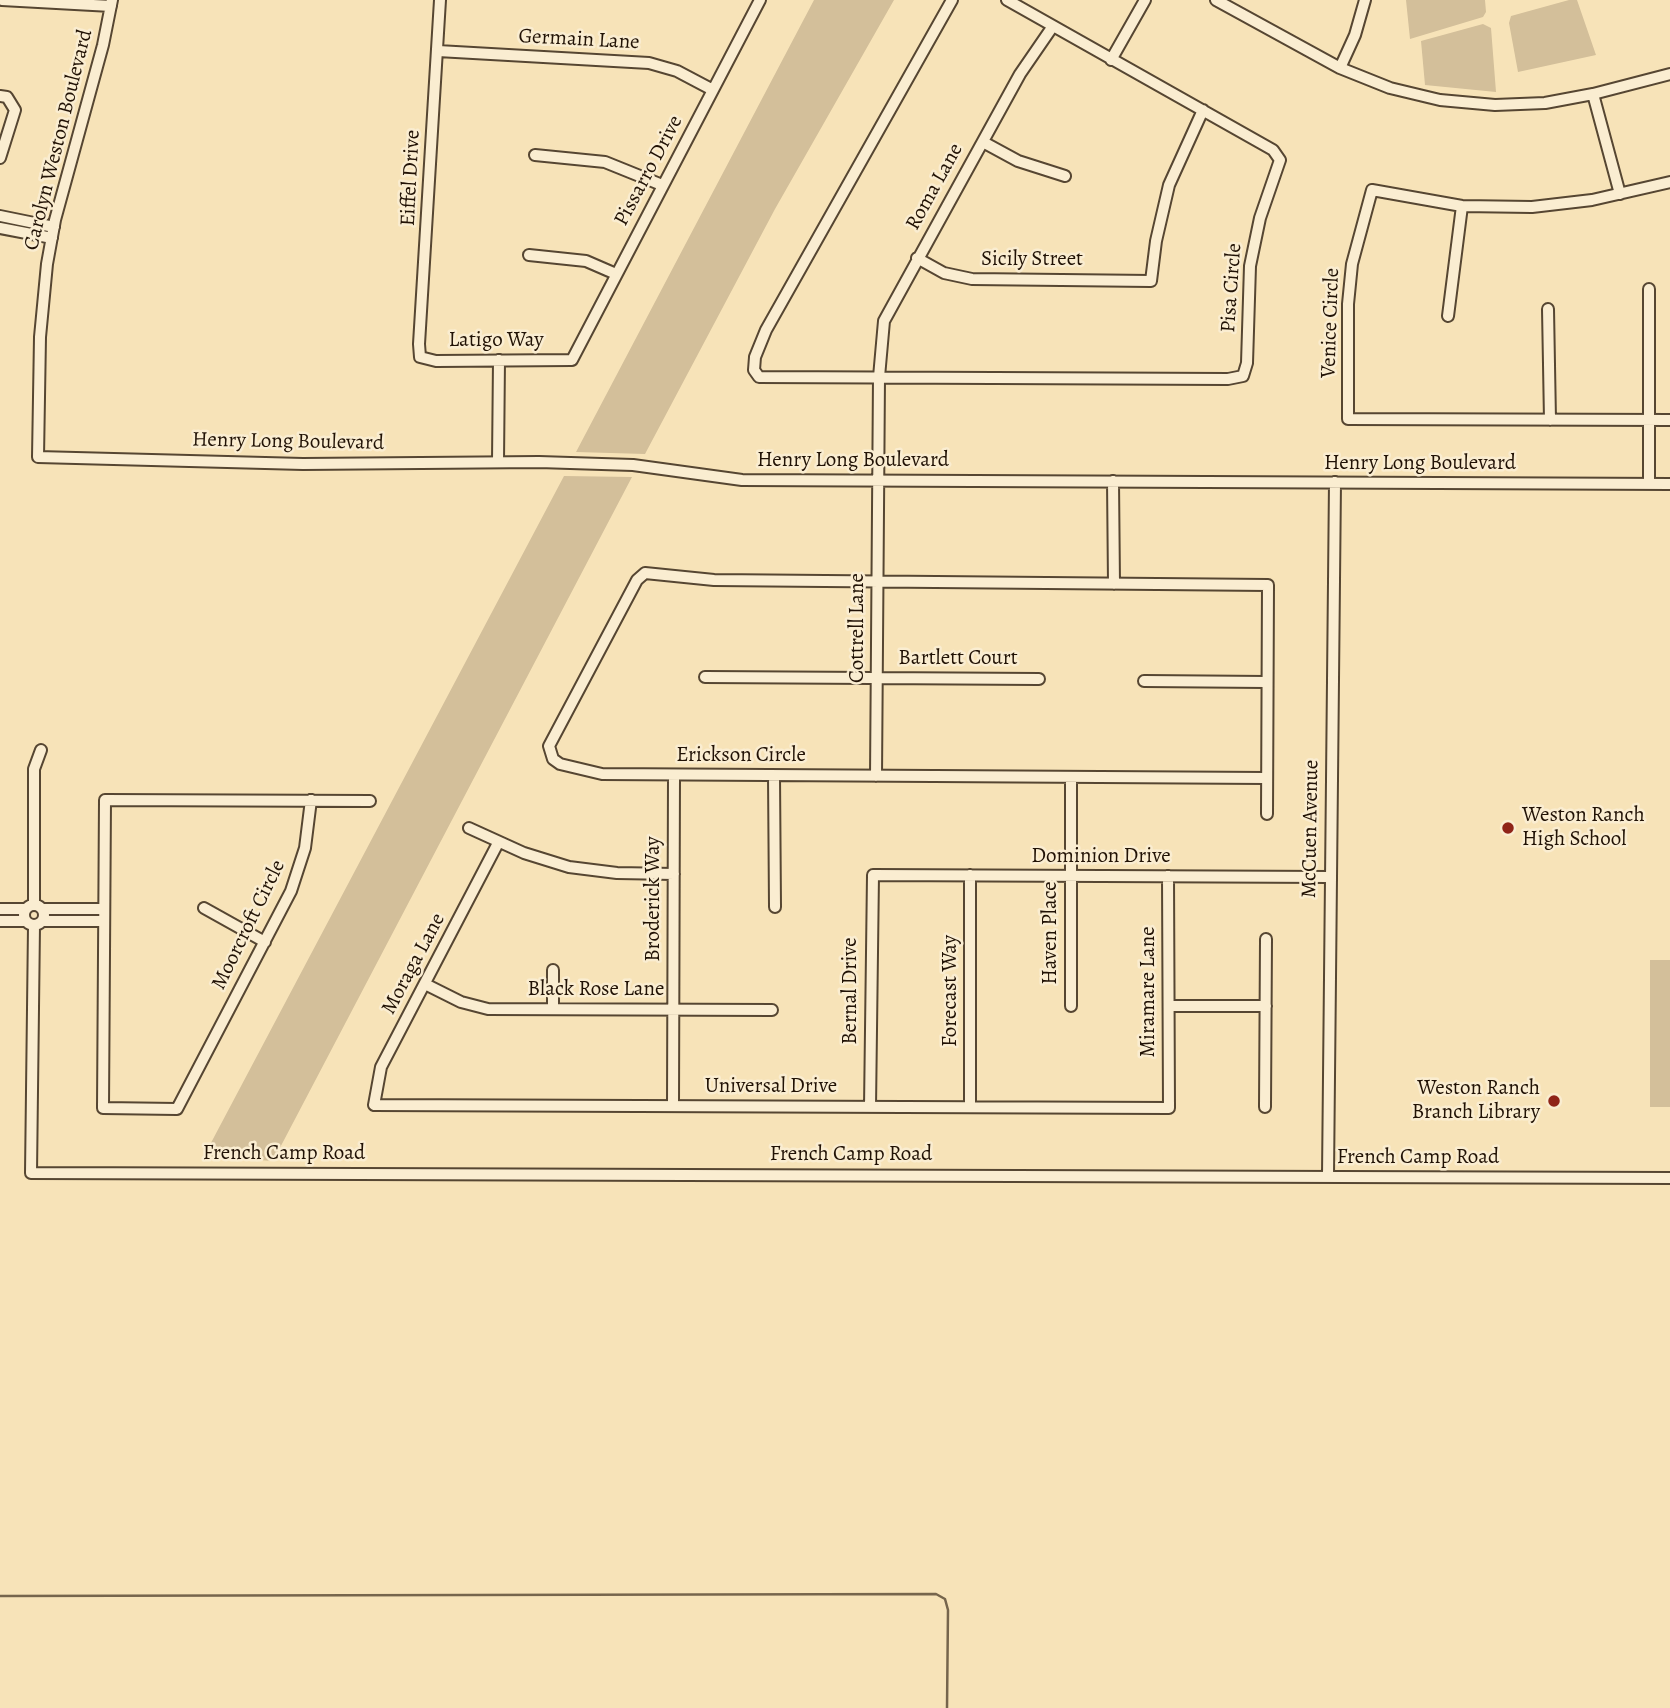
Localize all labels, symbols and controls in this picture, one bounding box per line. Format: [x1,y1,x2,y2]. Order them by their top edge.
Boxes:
street label: Germain Lane [518,24,640,56]
street label: Carolyn Weston Boulevard [19,27,99,253]
street label: Pissarro Drive [609,111,689,231]
street label: Eiffel Drive [396,129,426,227]
street label: Roma Lane [901,139,969,235]
street label: Pisa Circle [1216,242,1248,334]
street label: Sicily Street [981,247,1083,273]
street label: Venice Circle [1316,268,1346,378]
street label: Latigo Way [448,328,544,354]
street label: Henry Long Boulevard [192,428,384,456]
street label: Henry Long Boulevard [757,448,949,474]
street label: Henry Long Boulevard [1324,451,1516,477]
street label: Cottrell Lane [845,573,871,683]
street label: Bartlett Court [898,646,1018,672]
street label: Erickson Circle [676,743,806,769]
street label: McCuen Avenue [1297,760,1325,898]
place label: Weston Ranch High School [1522,803,1645,853]
marker: Weston Ranch High School [1500,820,1516,836]
street label: Broderick Way [641,836,667,962]
street label: Dominion Drive [1031,844,1171,870]
street label: Moorcroft Circle [207,856,291,994]
street label: Haven Place [1038,881,1064,985]
street label: Moraga Lane [377,909,451,1019]
street label: Miramare Lane [1136,926,1162,1058]
street label: Forecast Way [938,935,964,1047]
street label: Bernal Drive [838,937,864,1045]
street label: Black Rose Lane [528,977,664,1003]
street label: Universal Drive [705,1074,837,1100]
place label: Weston Ranch Branch Library [1412,1076,1540,1126]
marker: Weston Ranch Branch Library [1546,1093,1562,1109]
street label: French Camp Road [203,1141,365,1167]
street label: French Camp Road [770,1142,932,1168]
street label: French Camp Road [1337,1145,1499,1171]

